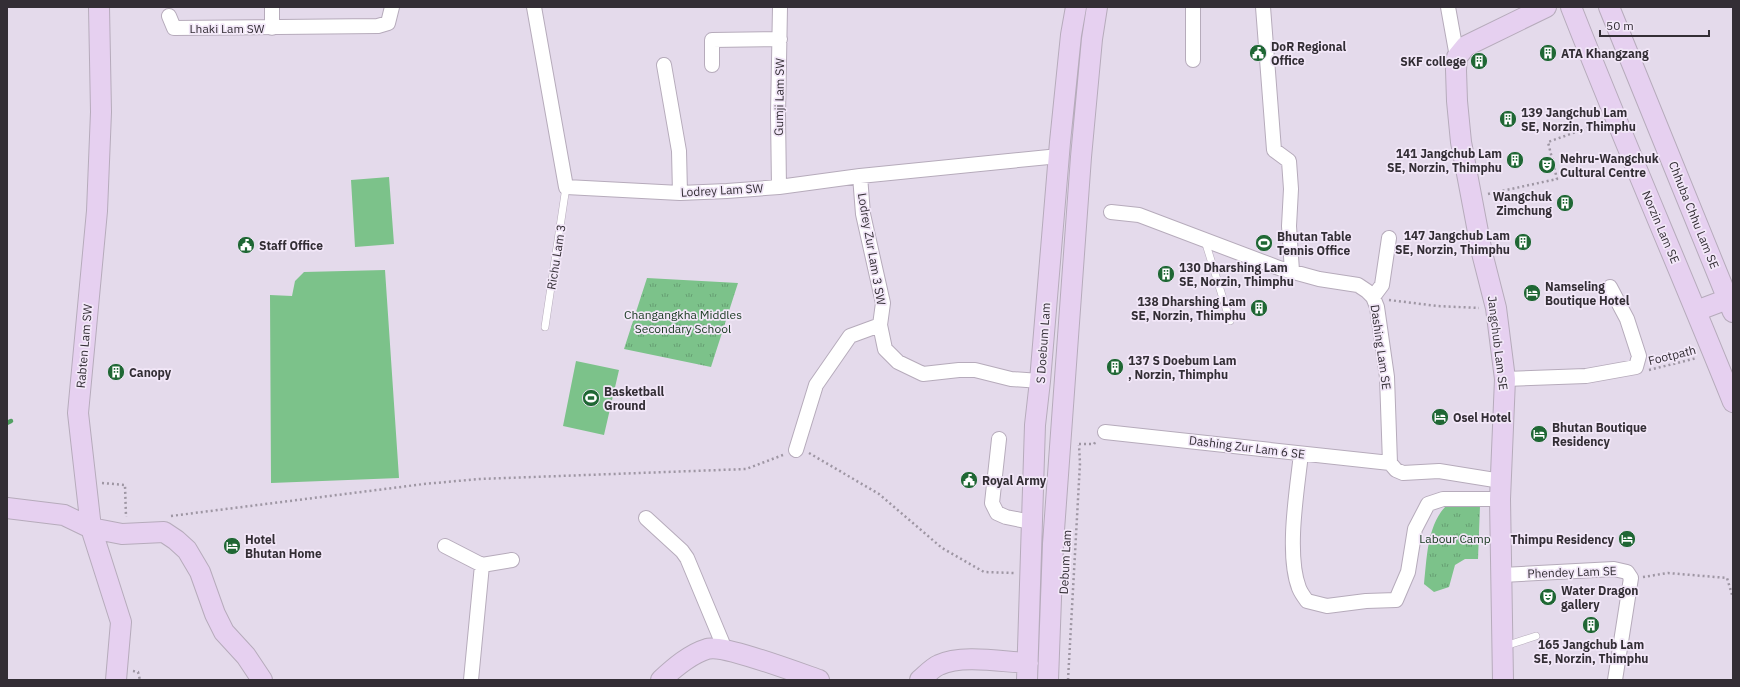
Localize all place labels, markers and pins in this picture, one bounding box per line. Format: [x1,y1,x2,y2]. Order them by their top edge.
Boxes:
place label: DoR Regional Office [1271,39,1347,68]
public building icon: DoR Regional Office [1248,43,1268,63]
building icon: ATA Khangzang [1538,43,1558,63]
place label: ATA Khangzang [1561,46,1649,61]
building icon: SKF college [1469,51,1489,71]
place label: SKF college [1400,54,1466,69]
place label: 139 Jangchub Lam SE, Norzin, Thimphu [1521,105,1636,134]
building icon: 139 Jangchub Lam SE, Norzin, Thimphu [1498,109,1518,129]
place label: 141 Jangchub Lam SE, Norzin, Thimphu [1387,146,1502,175]
building icon: 141 Jangchub Lam SE, Norzin, Thimphu [1505,150,1525,170]
place label: Nehru-Wangchuk Cultural Centre [1560,151,1659,180]
theatre icon: Nehru-Wangchuk Cultural Centre [1537,155,1557,175]
place label: Wangchuk Zimchung [1493,189,1552,218]
building icon: Wangchuk Zimchung [1555,193,1575,213]
place label: 147 Jangchub Lam SE, Norzin, Thimphu [1395,228,1510,257]
place label: Bhutan Table Tennis Office [1277,229,1352,258]
building icon: 147 Jangchub Lam SE, Norzin, Thimphu [1513,232,1533,252]
sports icon: Bhutan Table Tennis Office [1254,233,1274,253]
public building icon: Staff Office [236,235,256,255]
place label: Staff Office [259,238,323,253]
place label: 130 Dharshing Lam SE, Norzin, Thimphu [1179,260,1294,289]
building icon: 130 Dharshing Lam SE, Norzin, Thimphu [1156,264,1176,284]
place label: Namseling Boutique Hotel [1545,279,1630,308]
hotel icon: Namseling Boutique Hotel [1522,283,1542,303]
place label: 138 Dharshing Lam SE, Norzin, Thimphu [1131,294,1246,323]
building icon: 138 Dharshing Lam SE, Norzin, Thimphu [1249,298,1269,318]
place label: 137 S Doebum Lam , Norzin, Thimphu [1128,353,1237,382]
building icon: 137 S Doebum Lam , Norzin, Thimphu [1105,357,1125,377]
building icon: Canopy [106,362,126,382]
place label: Canopy [129,365,172,380]
place label: Basketball Ground [604,384,664,413]
sports icon: Basketball Ground [581,388,601,408]
hotel icon: Osel Hotel [1430,407,1450,427]
place label: Osel Hotel [1453,410,1512,425]
place label: Bhutan Boutique Residency [1552,420,1647,449]
hotel icon: Bhutan Boutique Residency [1529,424,1549,444]
public building icon: Royal Army [959,470,979,490]
place label: Royal Army [982,473,1047,488]
hotel icon: Thimpu Residency [1617,529,1637,549]
place label: Hotel Bhutan Home [245,532,322,561]
place label: Thimpu Residency [1510,532,1615,547]
hotel icon: Hotel Bhutan Home [222,536,242,556]
place label: Water Dragon gallery [1561,583,1638,612]
theatre icon: Water Dragon gallery [1538,587,1558,607]
building icon: 165 Jangchub Lam SE, Norzin, Thimphu [1581,615,1601,635]
place label: 165 Jangchub Lam SE, Norzin, Thimphu [1534,637,1648,666]

